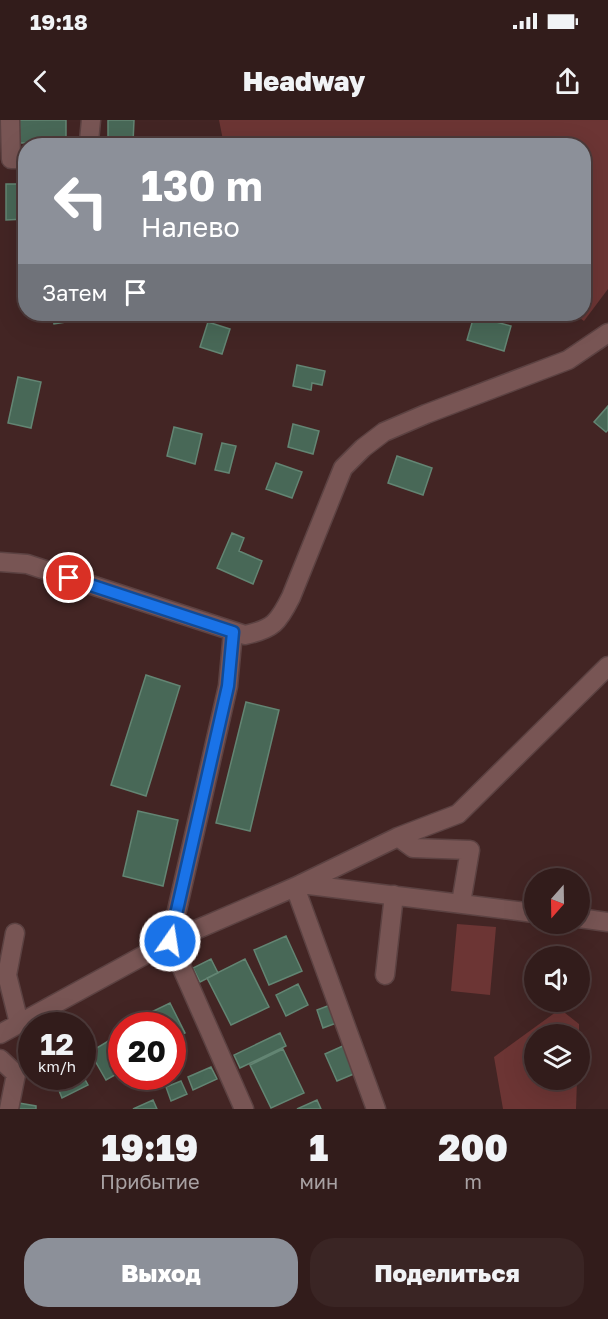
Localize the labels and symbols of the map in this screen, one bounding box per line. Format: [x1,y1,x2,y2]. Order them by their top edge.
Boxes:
pin [43,552,94,603]
north arrow [524,868,590,934]
position arrow [138,909,202,973]
speed limit sign: 20 [108,1012,186,1090]

